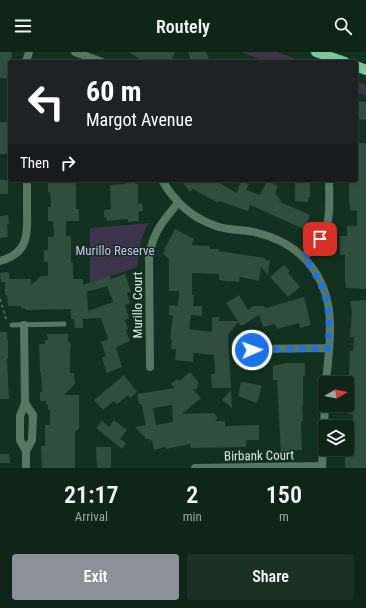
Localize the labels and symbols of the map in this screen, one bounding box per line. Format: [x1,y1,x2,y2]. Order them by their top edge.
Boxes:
pin [303,222,337,256]
park label: Murillo Reserve [75,243,155,258]
street label: Murillo Court [130,271,145,338]
position arrow [231,329,273,371]
north arrow [318,376,354,412]
street label: Birbank Court [224,447,294,464]

